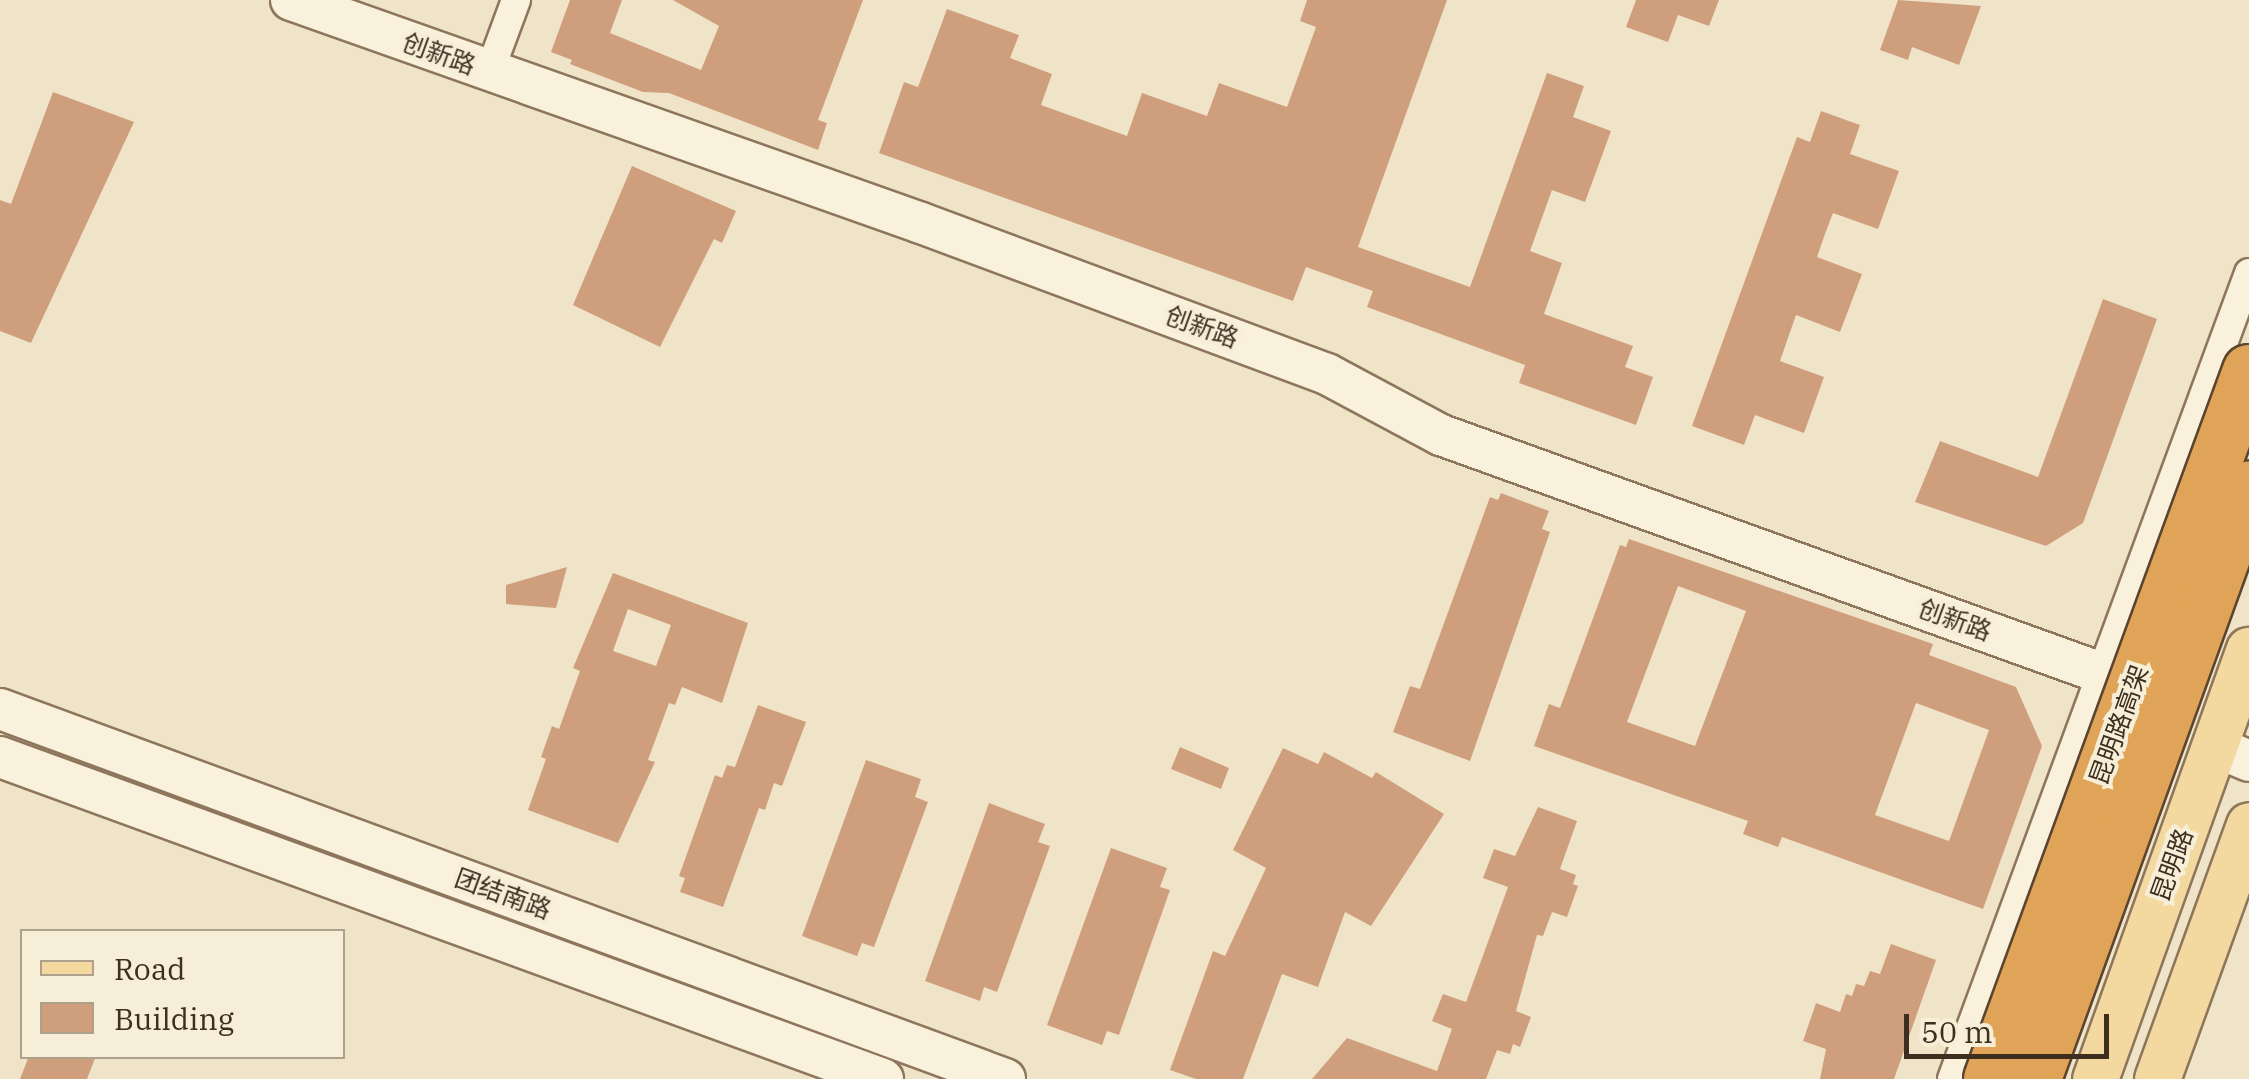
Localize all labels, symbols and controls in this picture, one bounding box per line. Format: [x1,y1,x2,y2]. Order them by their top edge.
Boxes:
street label: 创新路 [399,27,479,81]
street label: 创新路 [1162,300,1242,354]
street label: 创新路 [1915,593,1995,647]
street label: 昆明路高架 [2084,661,2154,789]
street label: 昆明路 [2145,825,2199,905]
street label: 团结南路 [451,863,555,925]
legend [20,929,345,1059]
text: Road [114,949,186,988]
scale bar [1909,994,2114,1056]
text: Building [114,999,234,1038]
text: 50 m [1921,1012,1993,1051]

